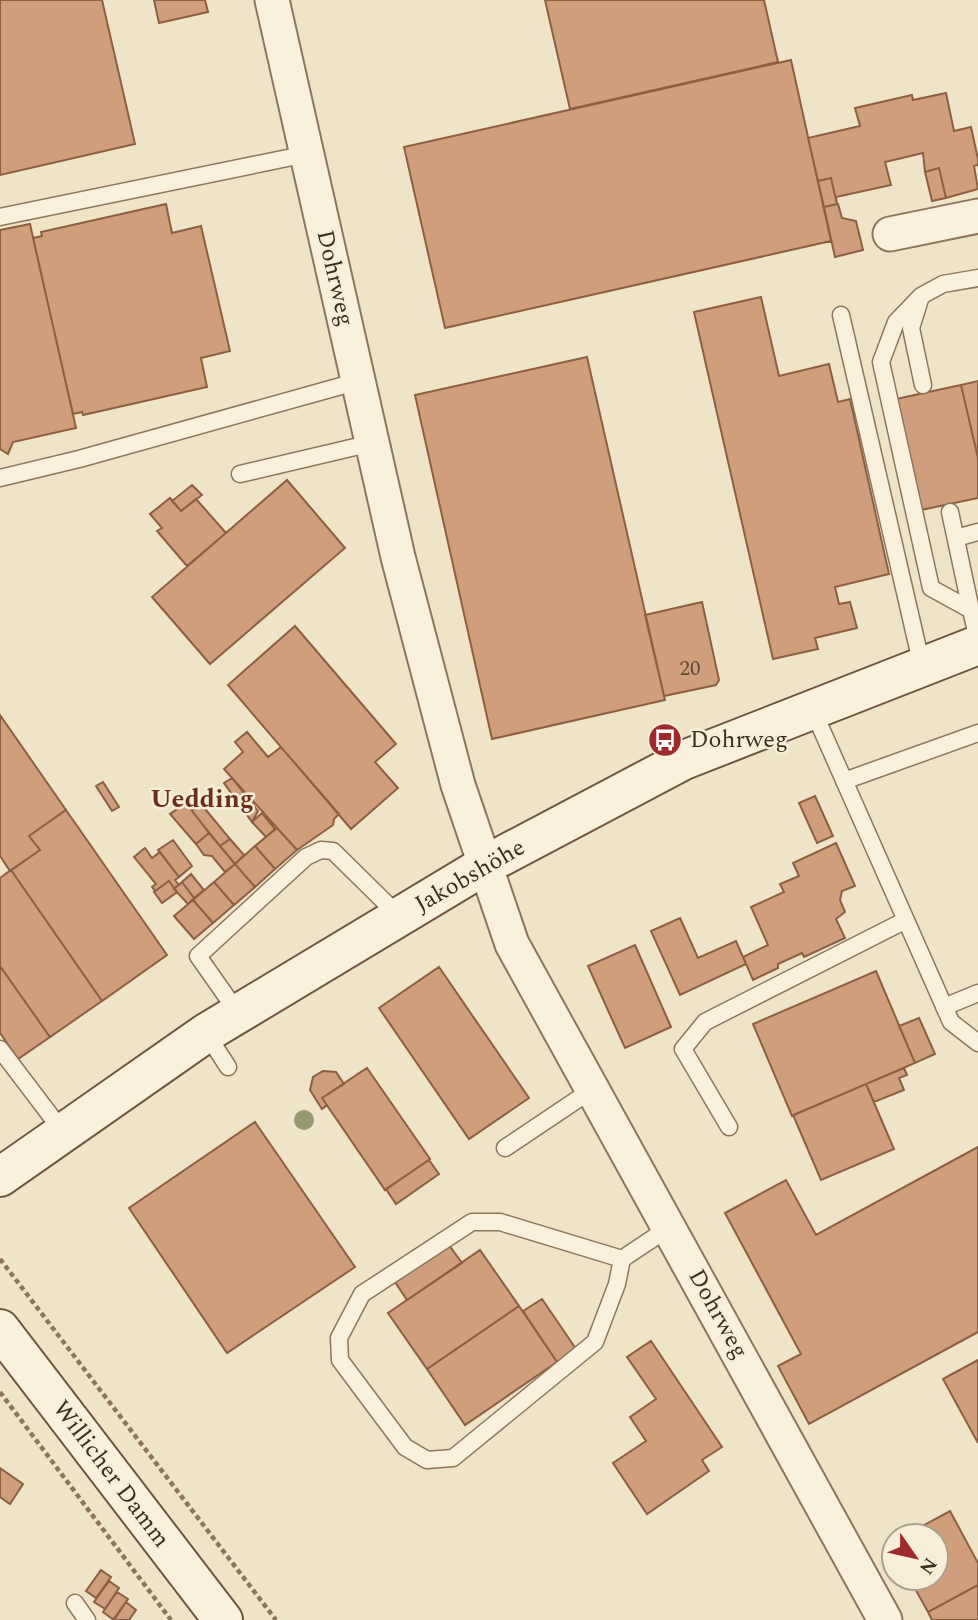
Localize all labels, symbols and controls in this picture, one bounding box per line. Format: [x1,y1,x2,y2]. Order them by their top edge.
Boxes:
street label: Dohrweg [306,226,364,330]
house number: 20 [680,653,701,685]
bus stop icon: Dohrweg [646,721,684,759]
place label: Dohrweg [690,722,788,758]
district label: Uedding [150,779,254,819]
street label: Jakobshöhe [408,830,532,922]
street label: Dohrweg [679,1262,757,1366]
street label: Willicher Damm [43,1393,179,1555]
north arrow [880,1522,950,1592]
text: N [911,1551,944,1580]

